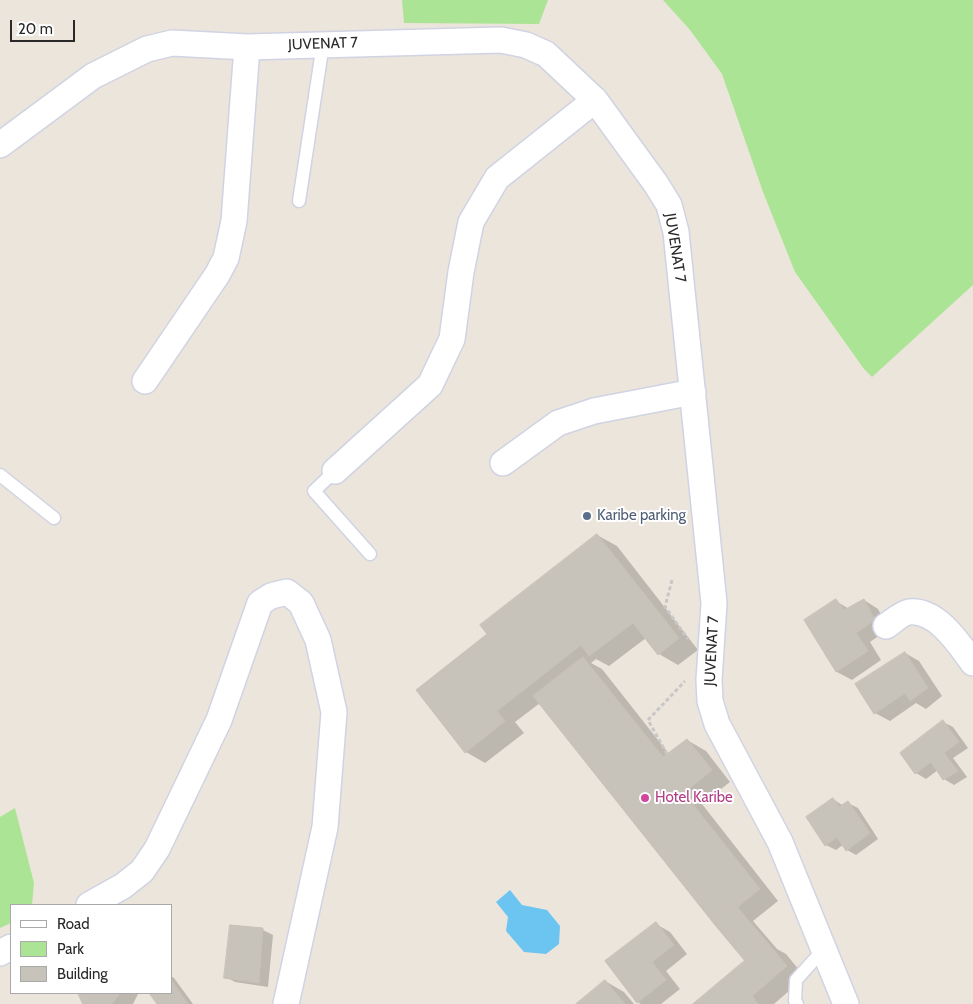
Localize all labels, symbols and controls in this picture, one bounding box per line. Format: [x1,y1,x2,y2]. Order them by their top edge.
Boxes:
scale bar [12,10,78,42]
text: 20 m [18,20,53,38]
street label: JUVENAT 7 [288,34,358,54]
street label: JUVENAT 7 [661,212,689,284]
place label: Karibe parking [597,507,686,525]
marker: Karibe parking [581,510,593,522]
street label: JUVENAT 7 [701,616,723,686]
place label: Hotel Karibe [655,789,733,807]
marker: Hotel Karibe [639,792,651,804]
legend [10,904,172,994]
text: Road [57,915,90,933]
text: Park [57,940,84,958]
text: Building [57,965,108,983]

